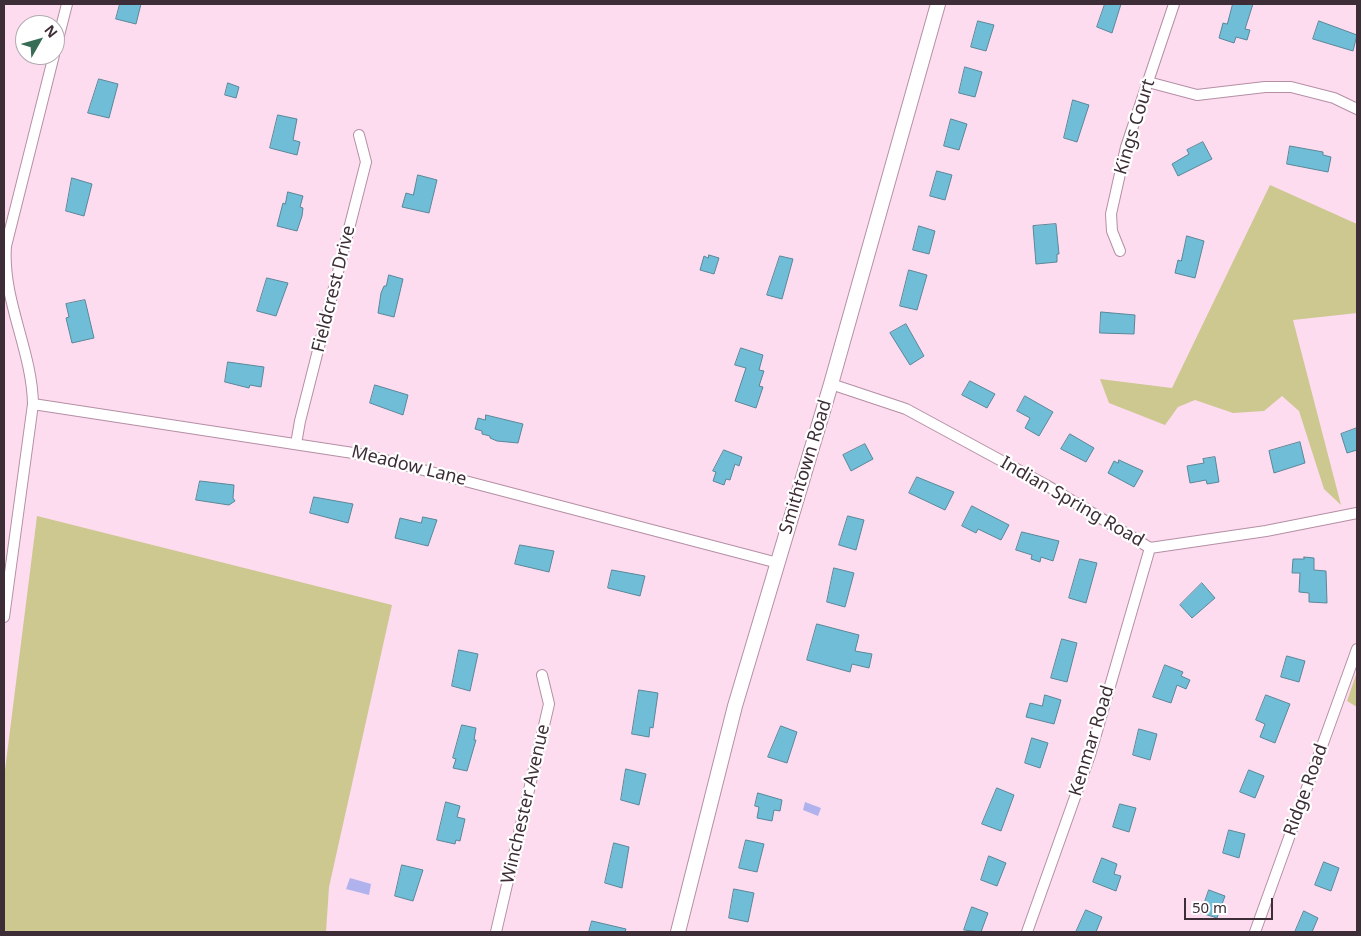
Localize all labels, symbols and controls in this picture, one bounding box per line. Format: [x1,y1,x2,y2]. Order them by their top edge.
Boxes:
north arrow [15,15,65,65]
text: N [40,21,62,41]
street label: Kings Court [1110,77,1160,177]
street label: Fieldcrest Drive [308,223,360,355]
street label: Smithtown Road [775,397,837,537]
street label: Meadow Lane [349,441,469,491]
street label: Indian Spring Road [996,452,1148,552]
street label: Kenmar Road [1065,683,1119,799]
street label: Winchester Avenue [497,722,555,886]
street label: Ridge Road [1279,741,1333,839]
scale bar [1186,888,1275,920]
text: 50 m [1192,897,1227,917]

